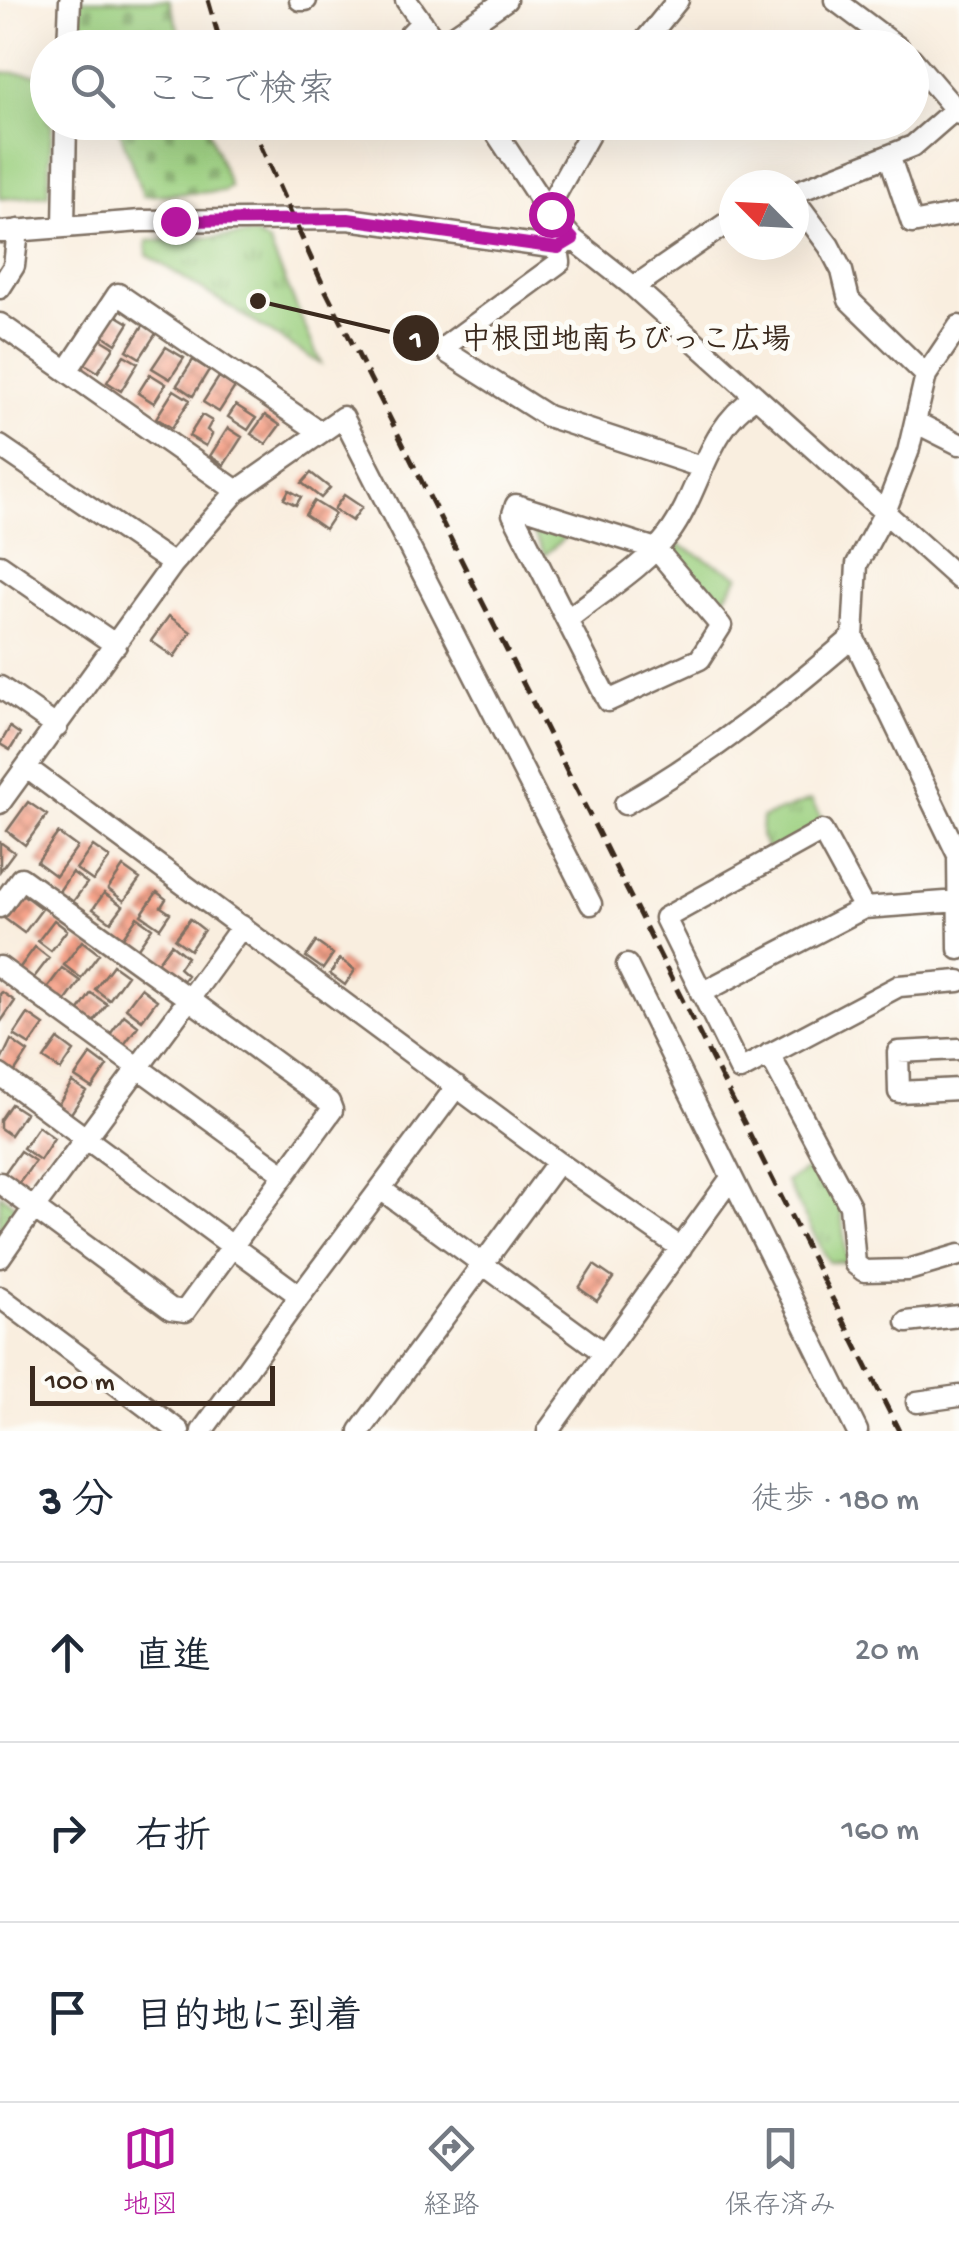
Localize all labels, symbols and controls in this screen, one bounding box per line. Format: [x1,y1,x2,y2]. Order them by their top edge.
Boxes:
search box [30,30,929,140]
icon: search [65,58,120,113]
text: ここで検索 [145,71,335,115]
north arrow [719,170,809,260]
route start [529,192,575,238]
route end [153,199,199,245]
callout: 中根団地南ちびっこ広場 [391,308,811,368]
text: 中根団地南ちびっこ広場 [461,322,791,360]
text: 1 [409,325,422,360]
scale bar [30,1361,275,1406]
text: 100 m [45,1367,115,1400]
text: 3 分 [40,1480,114,1529]
text: 徒歩 · 180 m [751,1483,919,1521]
icon: ahead [40,1625,95,1680]
text: 20 m [855,1633,919,1671]
text: 直進 [135,1638,211,1682]
icon: right [40,1805,95,1860]
text: 160 m [841,1813,919,1851]
text: 右折 [135,1818,211,1862]
icon: arrive [40,1985,95,2040]
text: 目的地に到着 [135,1998,363,2042]
tab: 地図 [122,2121,179,2224]
tab: 経路 [423,2121,480,2224]
tab: 保存済み [724,2121,837,2224]

